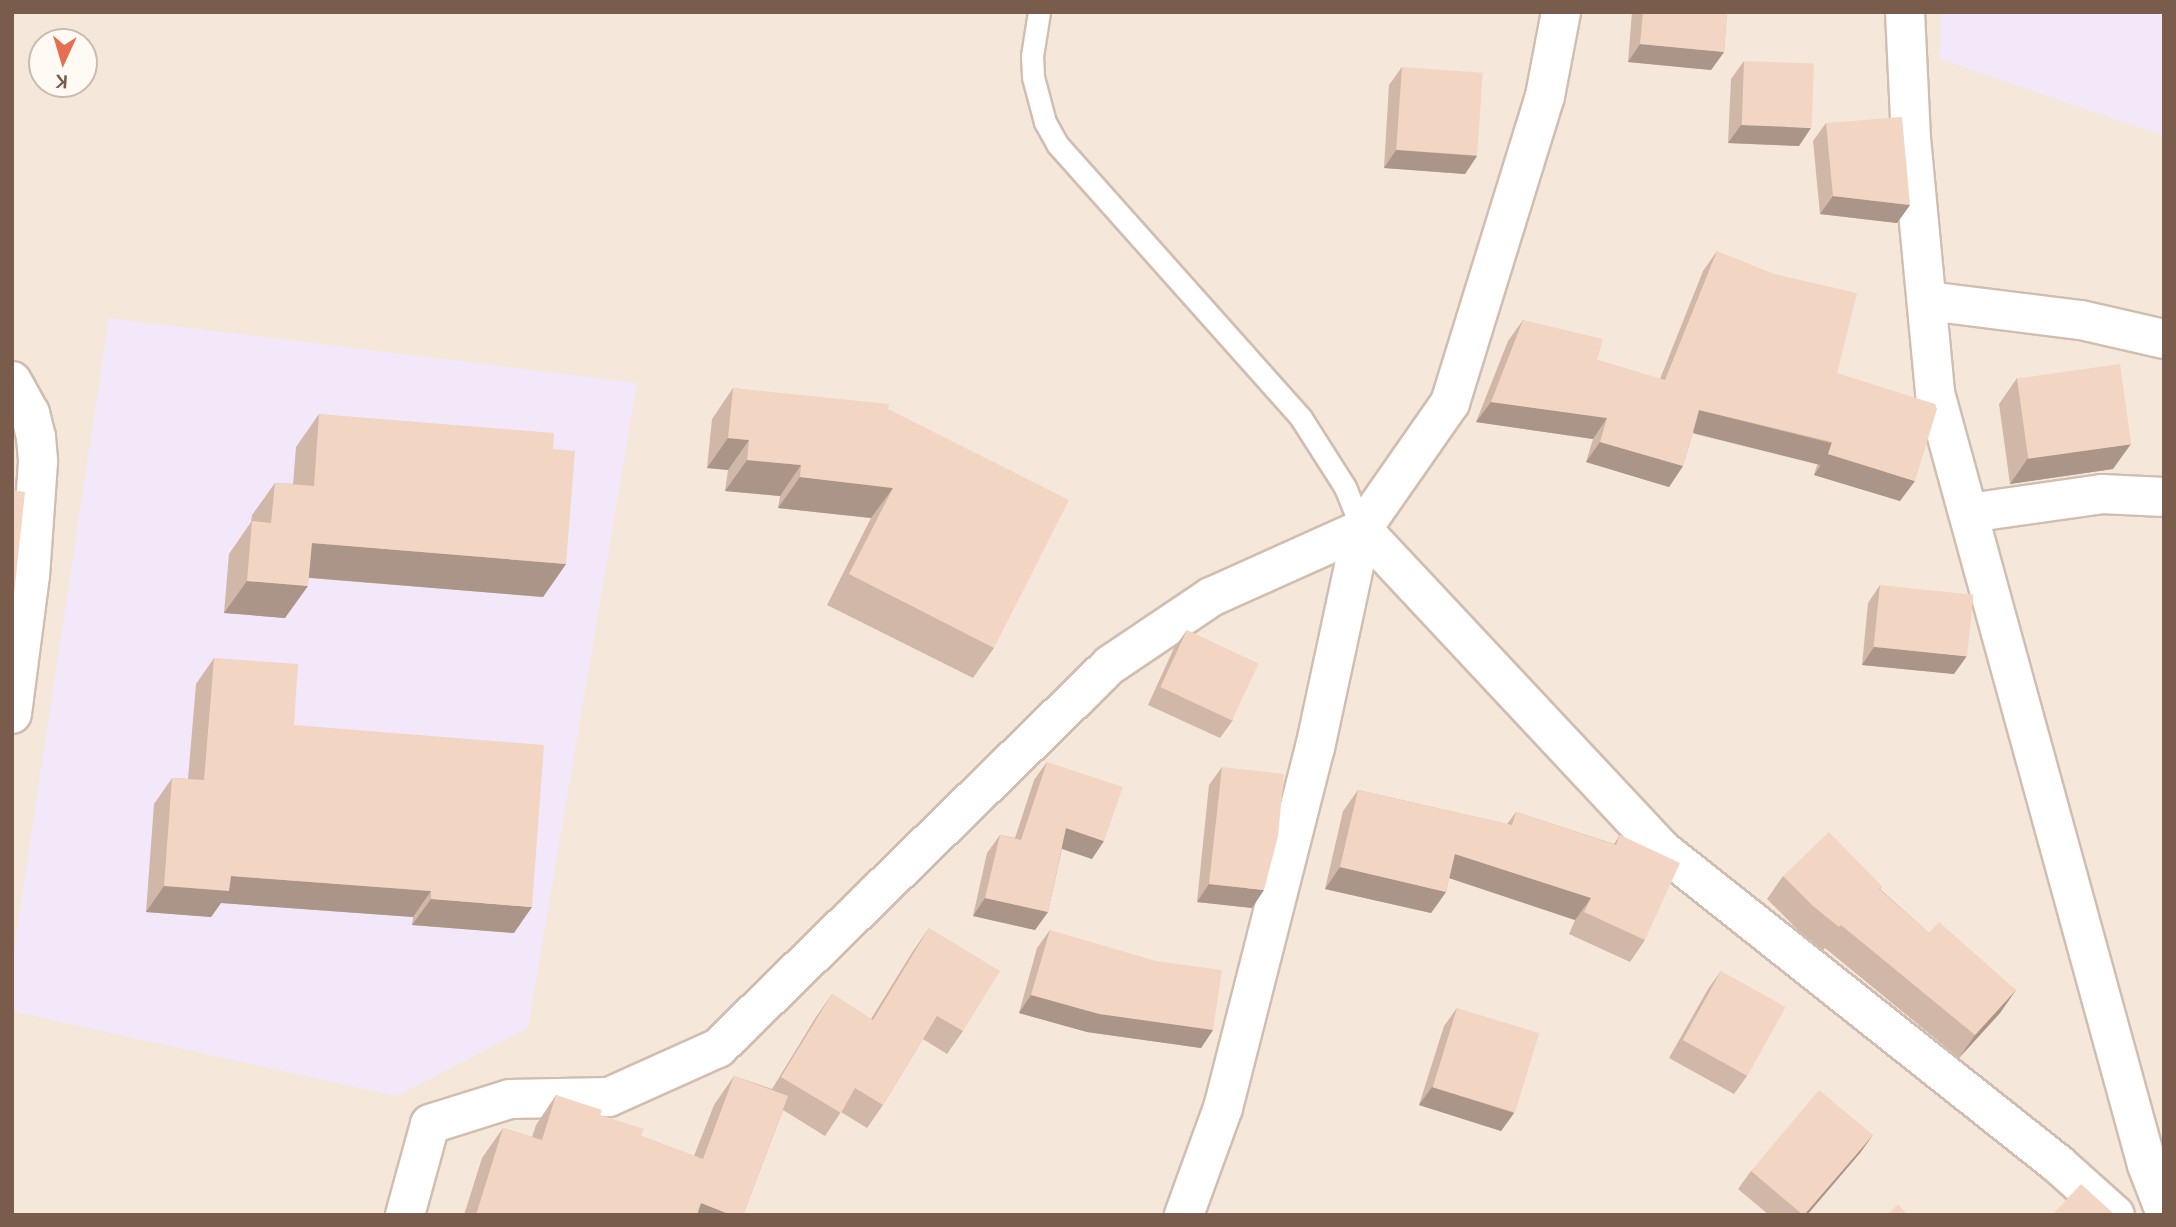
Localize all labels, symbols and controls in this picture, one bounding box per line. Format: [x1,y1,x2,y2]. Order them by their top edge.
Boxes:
north arrow [28,28,98,98]
text: K [55,71,69,93]

